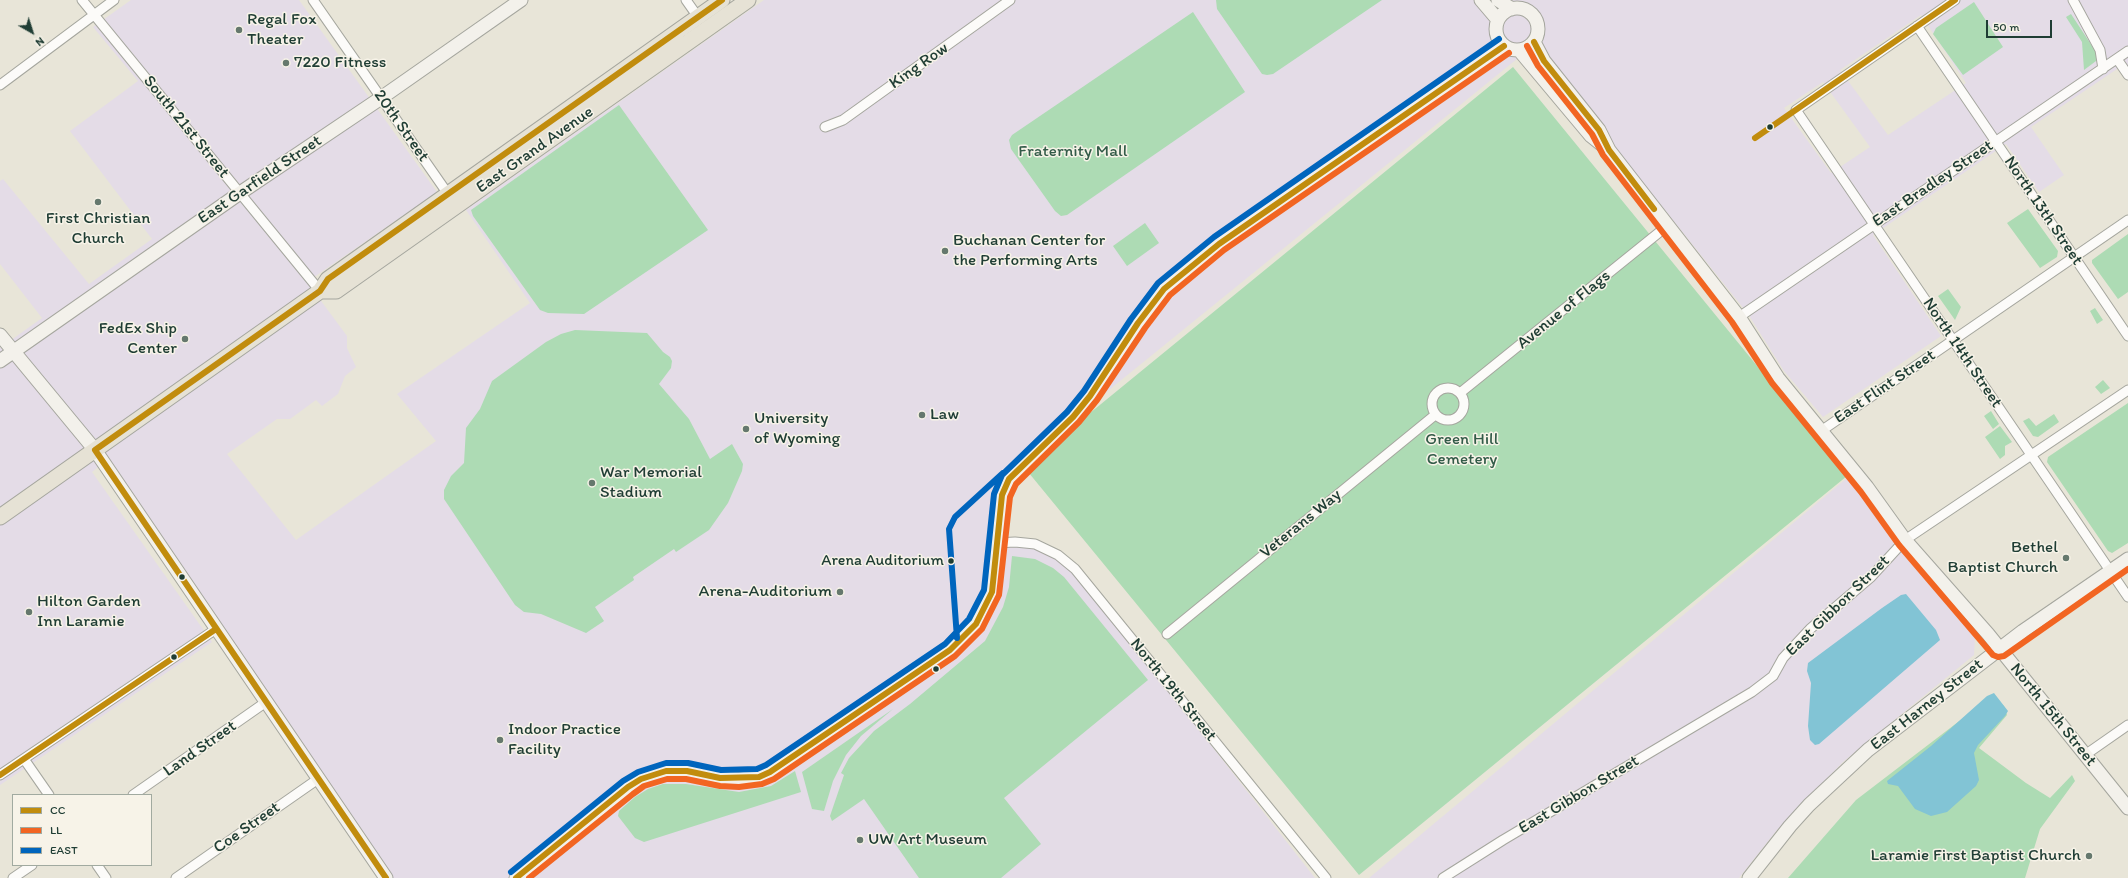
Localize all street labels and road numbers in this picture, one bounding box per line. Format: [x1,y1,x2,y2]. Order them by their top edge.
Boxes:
street label: King Row [885,38,953,94]
street label: South 21st Street [138,72,234,182]
street label: 20th Street [369,86,433,166]
street label: East Grand Avenue [472,102,598,198]
street label: East Garfield Street [194,131,326,229]
street label: East Bradley Street [1869,136,1997,232]
street label: North 13th Street [1999,153,2087,269]
street label: Avenue of Flags [1513,266,1615,354]
street label: North 14th Street [1918,294,2006,412]
street label: East Flint Street [1830,346,1940,428]
street label: Veterans Way [1256,485,1346,563]
street label: East Gibbon Street [1782,551,1894,661]
street label: North 19th Street [1125,634,1221,746]
street label: East Harney Street [1867,655,1987,755]
street label: North 15th Street [2005,659,2101,771]
street label: Land Street [159,716,241,782]
street label: East Gibbon Street [1515,751,1643,839]
street label: Coe Street [210,798,284,858]

